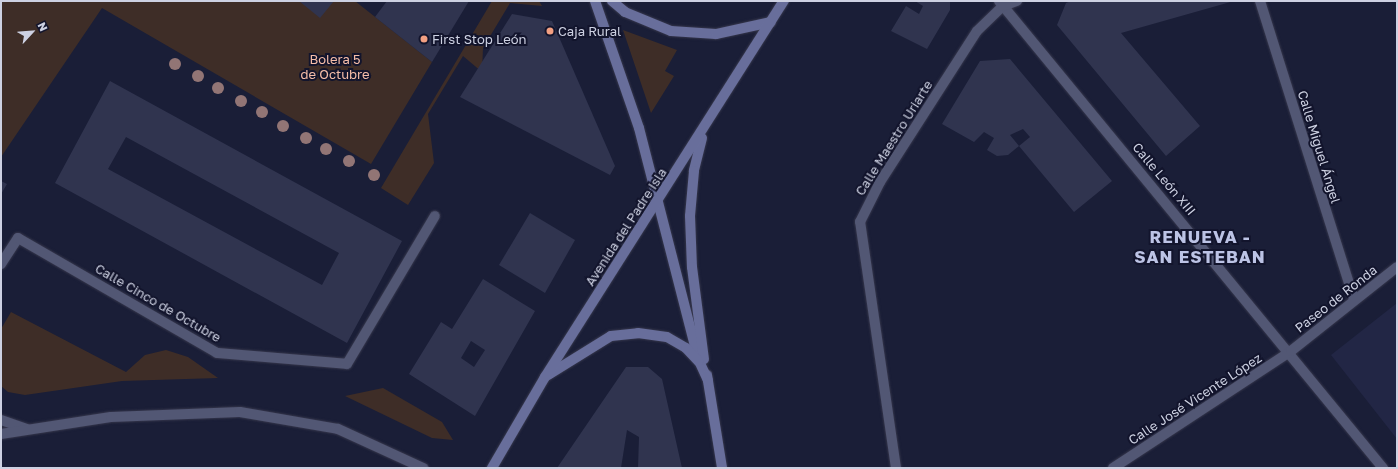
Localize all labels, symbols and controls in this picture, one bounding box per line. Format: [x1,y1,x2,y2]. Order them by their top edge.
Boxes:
north arrow [12,12,52,52]
text: N [36,20,51,33]
place label: Caja Rural [558,23,621,39]
marker: Caja Rural [545,26,555,36]
place label: First Stop León [432,31,527,47]
marker: First Stop León [419,34,429,44]
park label: Bolera 5 de Octubre [300,52,370,83]
street label: Calle Maestro Uriarte [852,78,936,198]
street label: Calle Miguel Ángel [1294,89,1344,205]
street label: Calle León XIII [1129,140,1199,218]
street label: Avenida del Padre Isla [582,165,670,289]
district label: RENUEVA - SAN ESTEBAN [1134,227,1266,267]
street label: Calle Cinco de Octubre [92,261,224,345]
street label: Paseo de Ronda [1292,262,1380,336]
street label: Calle José Vicente López [1125,350,1265,448]

